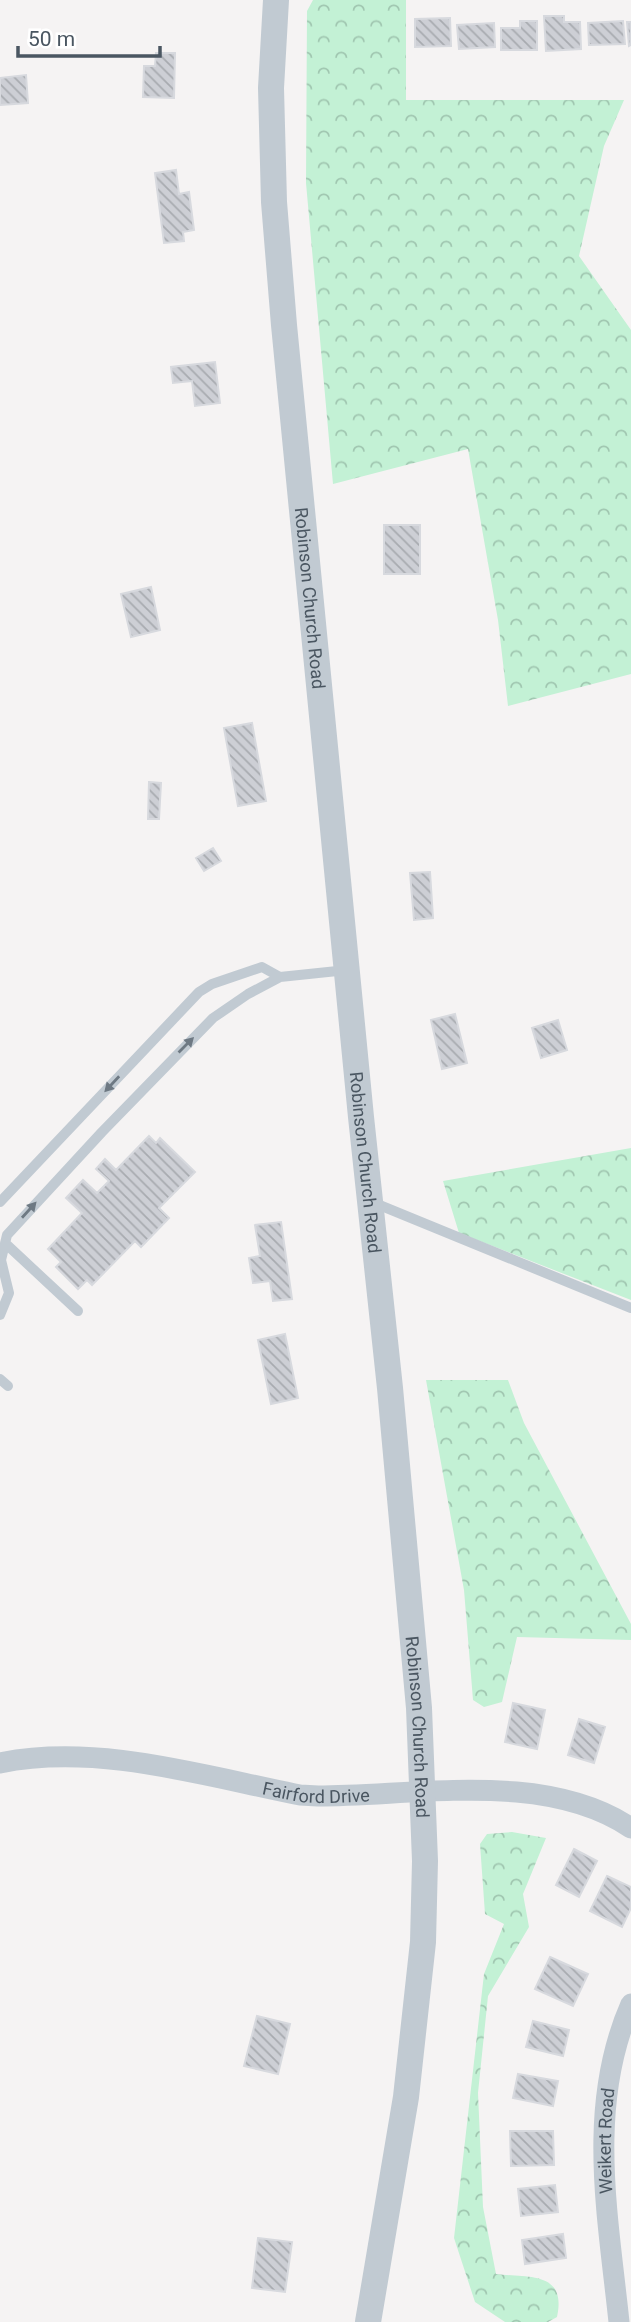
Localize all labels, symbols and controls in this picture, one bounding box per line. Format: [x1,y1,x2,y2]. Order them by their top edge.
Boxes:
scale bar [18,14,159,58]
text: 50 m [28,27,75,51]
street label: Robinson Church Road [291,506,330,690]
one-way arrow [178,1037,195,1054]
street label: Robinson Church Road [346,1071,386,1254]
one-way arrow [104,1075,120,1093]
one-way arrow [21,1202,37,1219]
street label: Robinson Church Road [402,1635,434,1818]
street label: Fairford Drive [261,1777,370,1807]
street label: Weikert Road [593,2086,618,2194]

